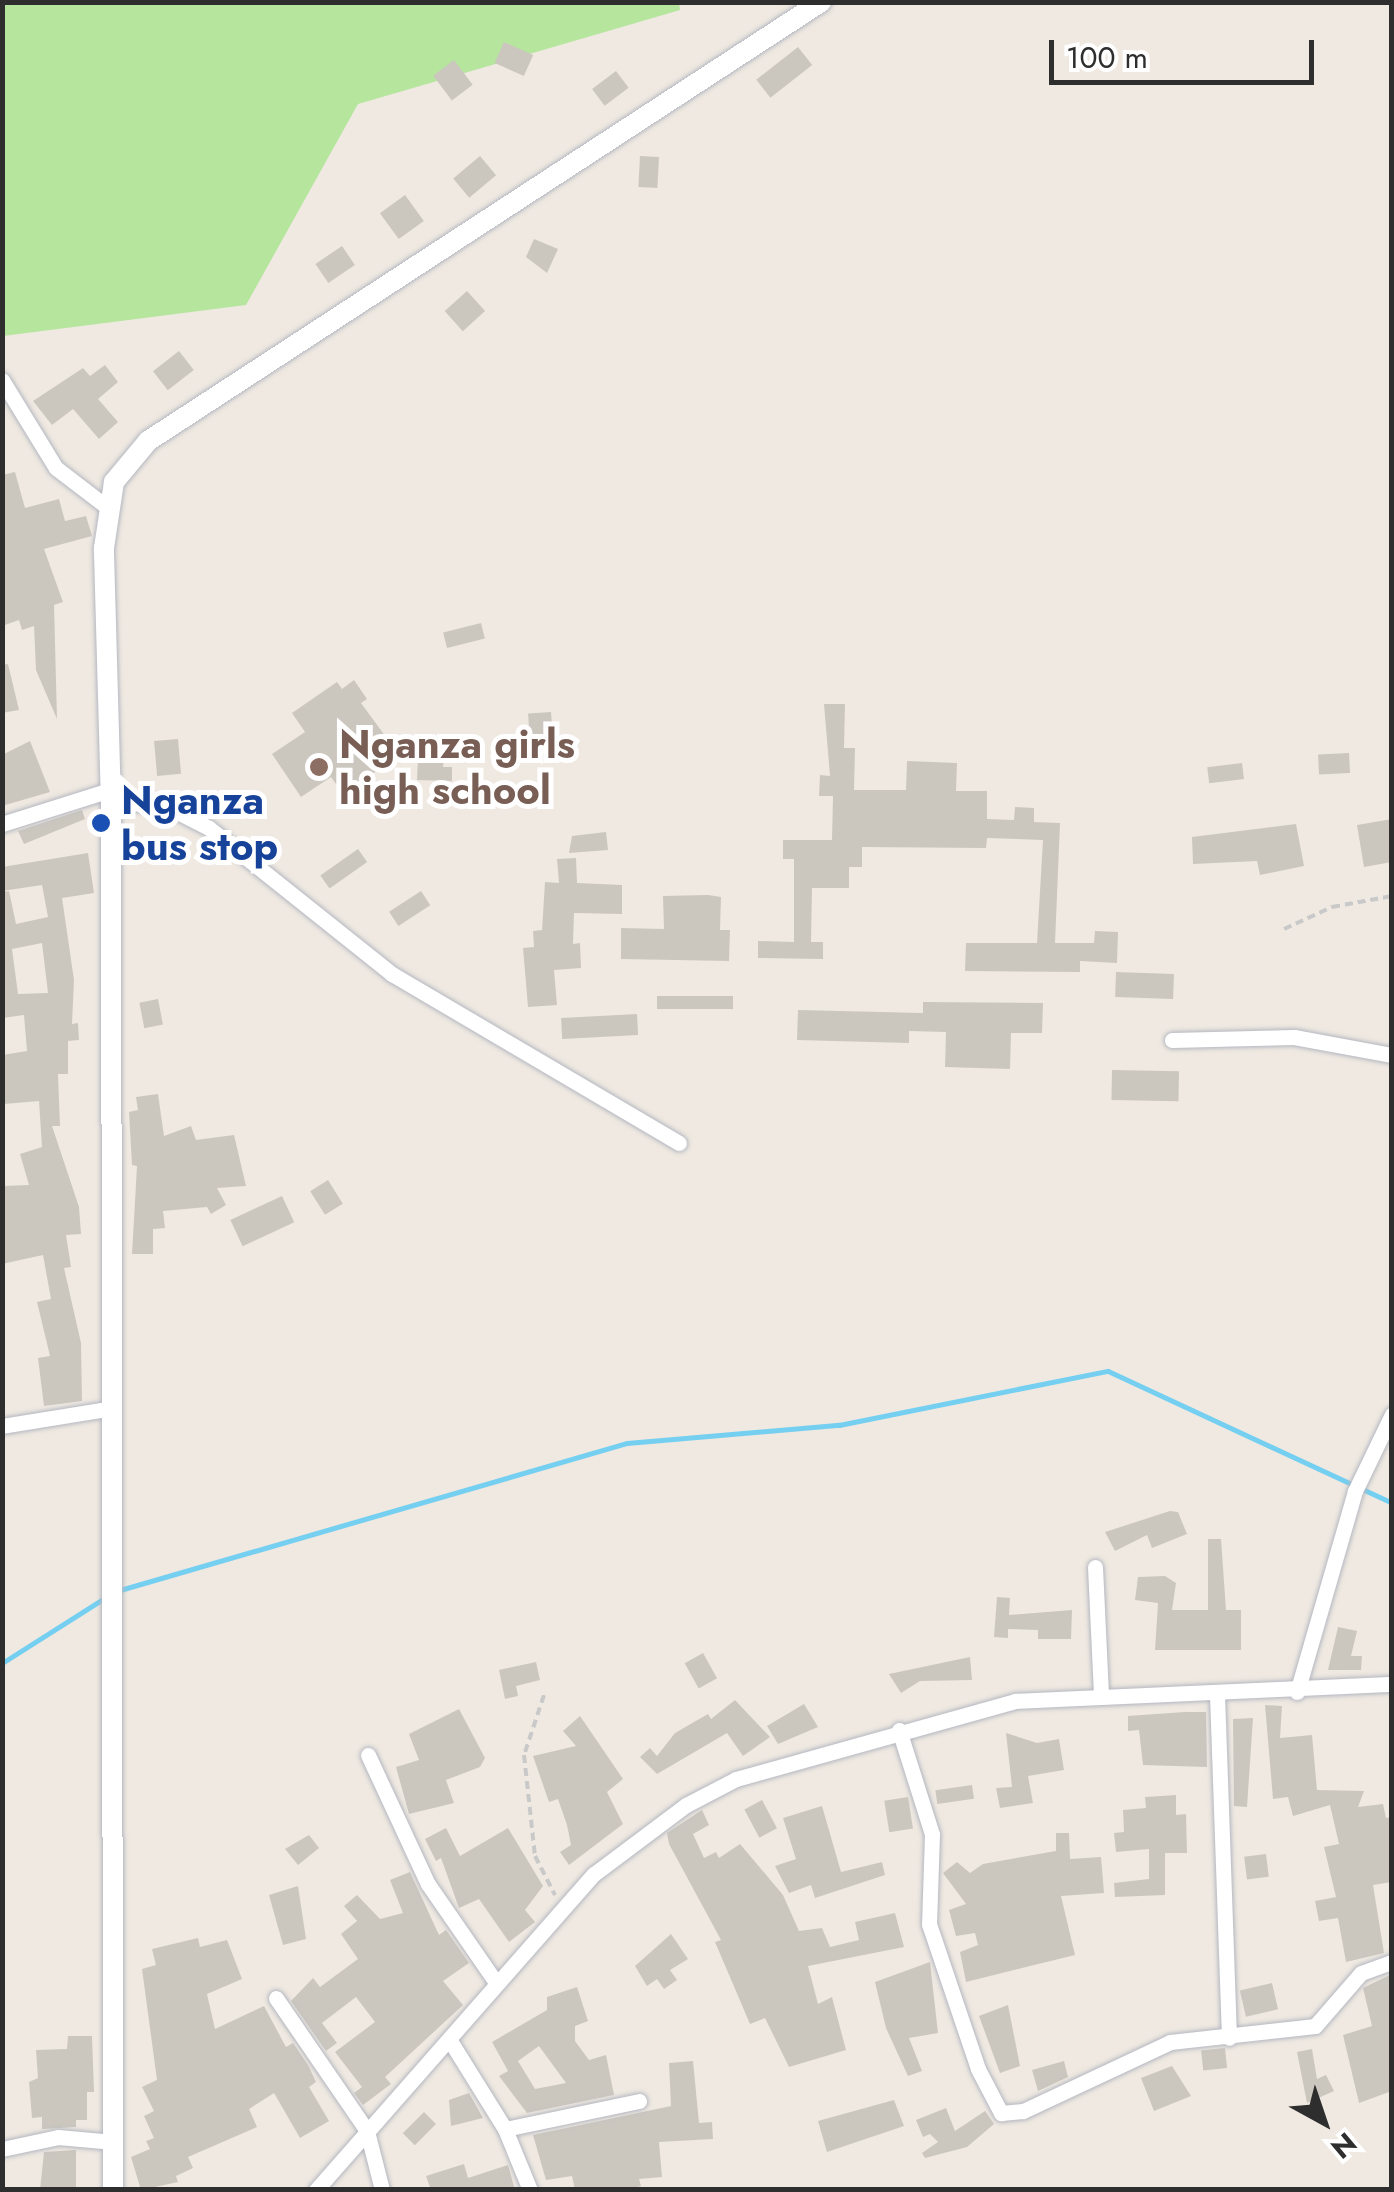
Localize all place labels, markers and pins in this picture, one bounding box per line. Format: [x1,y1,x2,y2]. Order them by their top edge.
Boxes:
place label: Nganza girls high school [339,720,575,814]
marker: Nganza girls high school [308,756,330,778]
place label: Nganza bus stop [121,776,278,870]
marker: Nganza bus stop [90,812,112,834]

